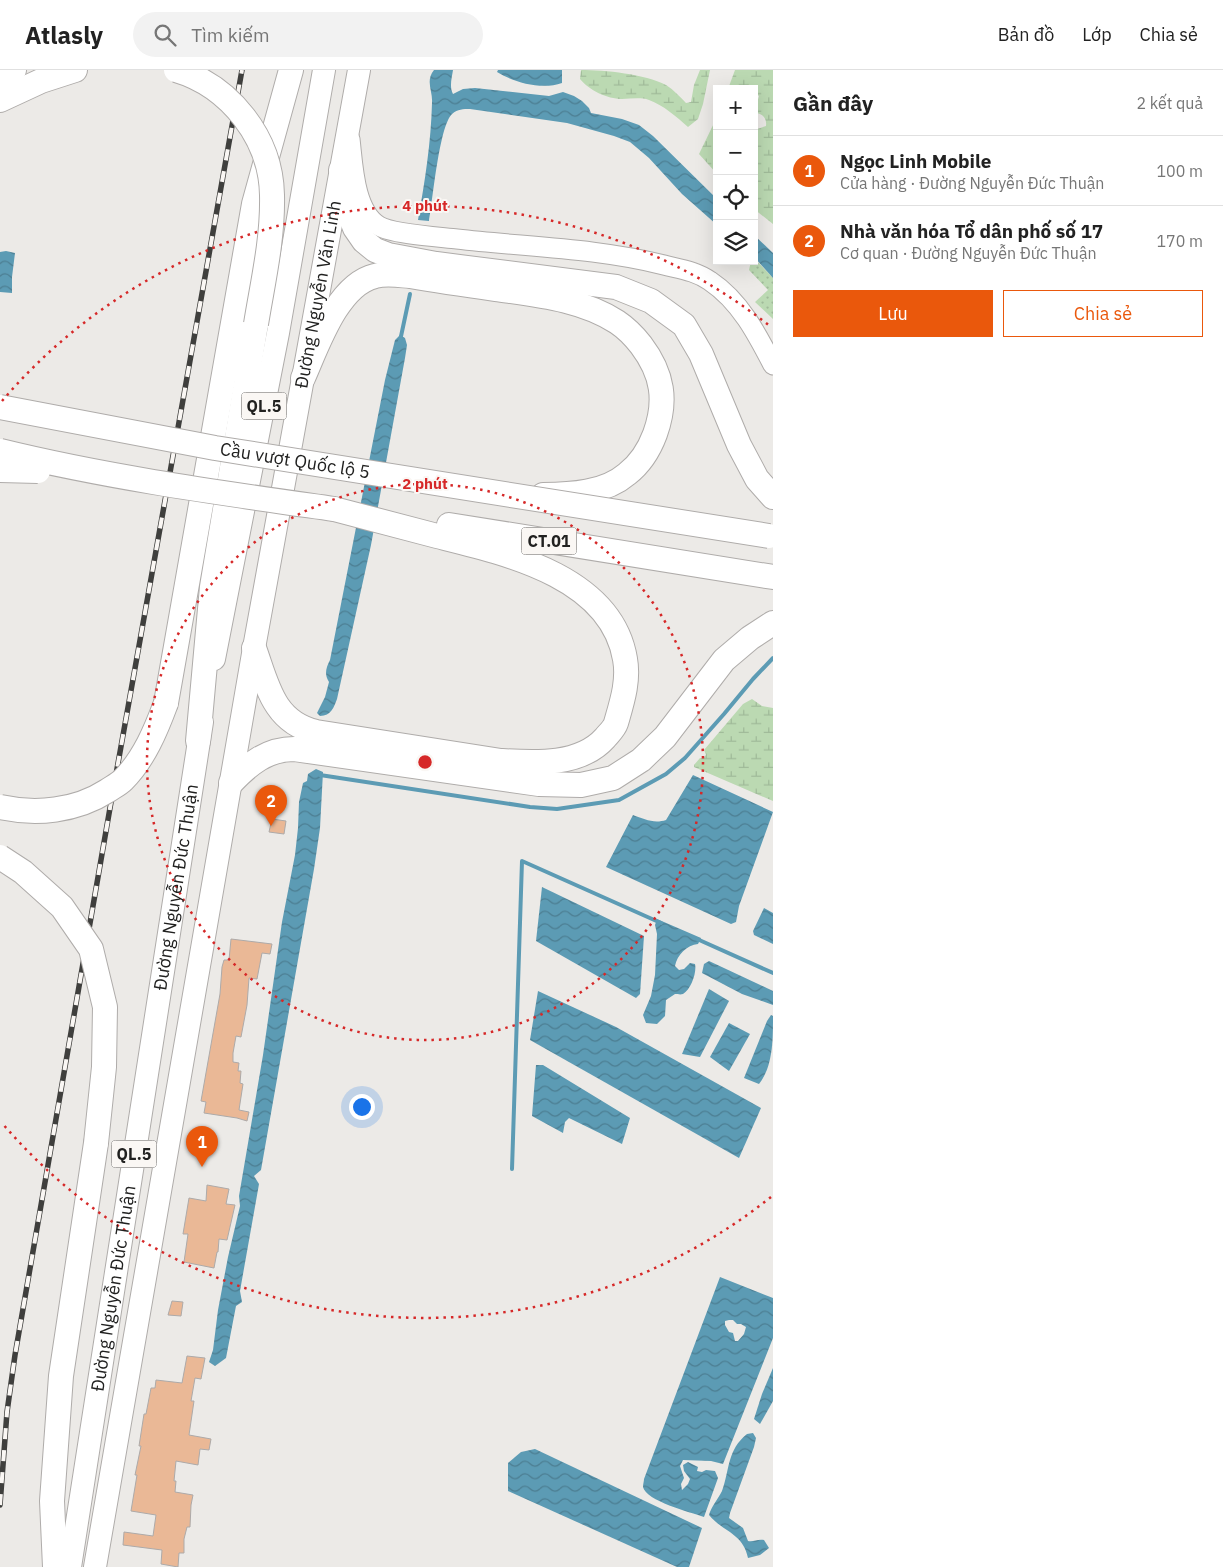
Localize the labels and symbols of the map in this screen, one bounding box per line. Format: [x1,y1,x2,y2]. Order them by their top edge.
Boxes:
text: 4 phút [402,196,448,215]
street label: Đường Nguyễn Văn Linh [289,198,346,390]
road number: QL.5 [242,392,286,420]
street label: Cầu vượt Quốc lộ 5 [219,437,372,483]
text: 2 phút [402,474,448,493]
road number: CT.01 [522,528,576,554]
centre of rings [416,753,434,771]
street label: Đường Nguyễn Đức Thuận [148,782,203,992]
pin: 2 [255,785,287,826]
your location [349,1094,375,1120]
pin: 1 [186,1126,218,1167]
road number: QL.5 [112,1140,156,1168]
street label: Đường Nguyễn Đức Thuận [86,1184,140,1393]

